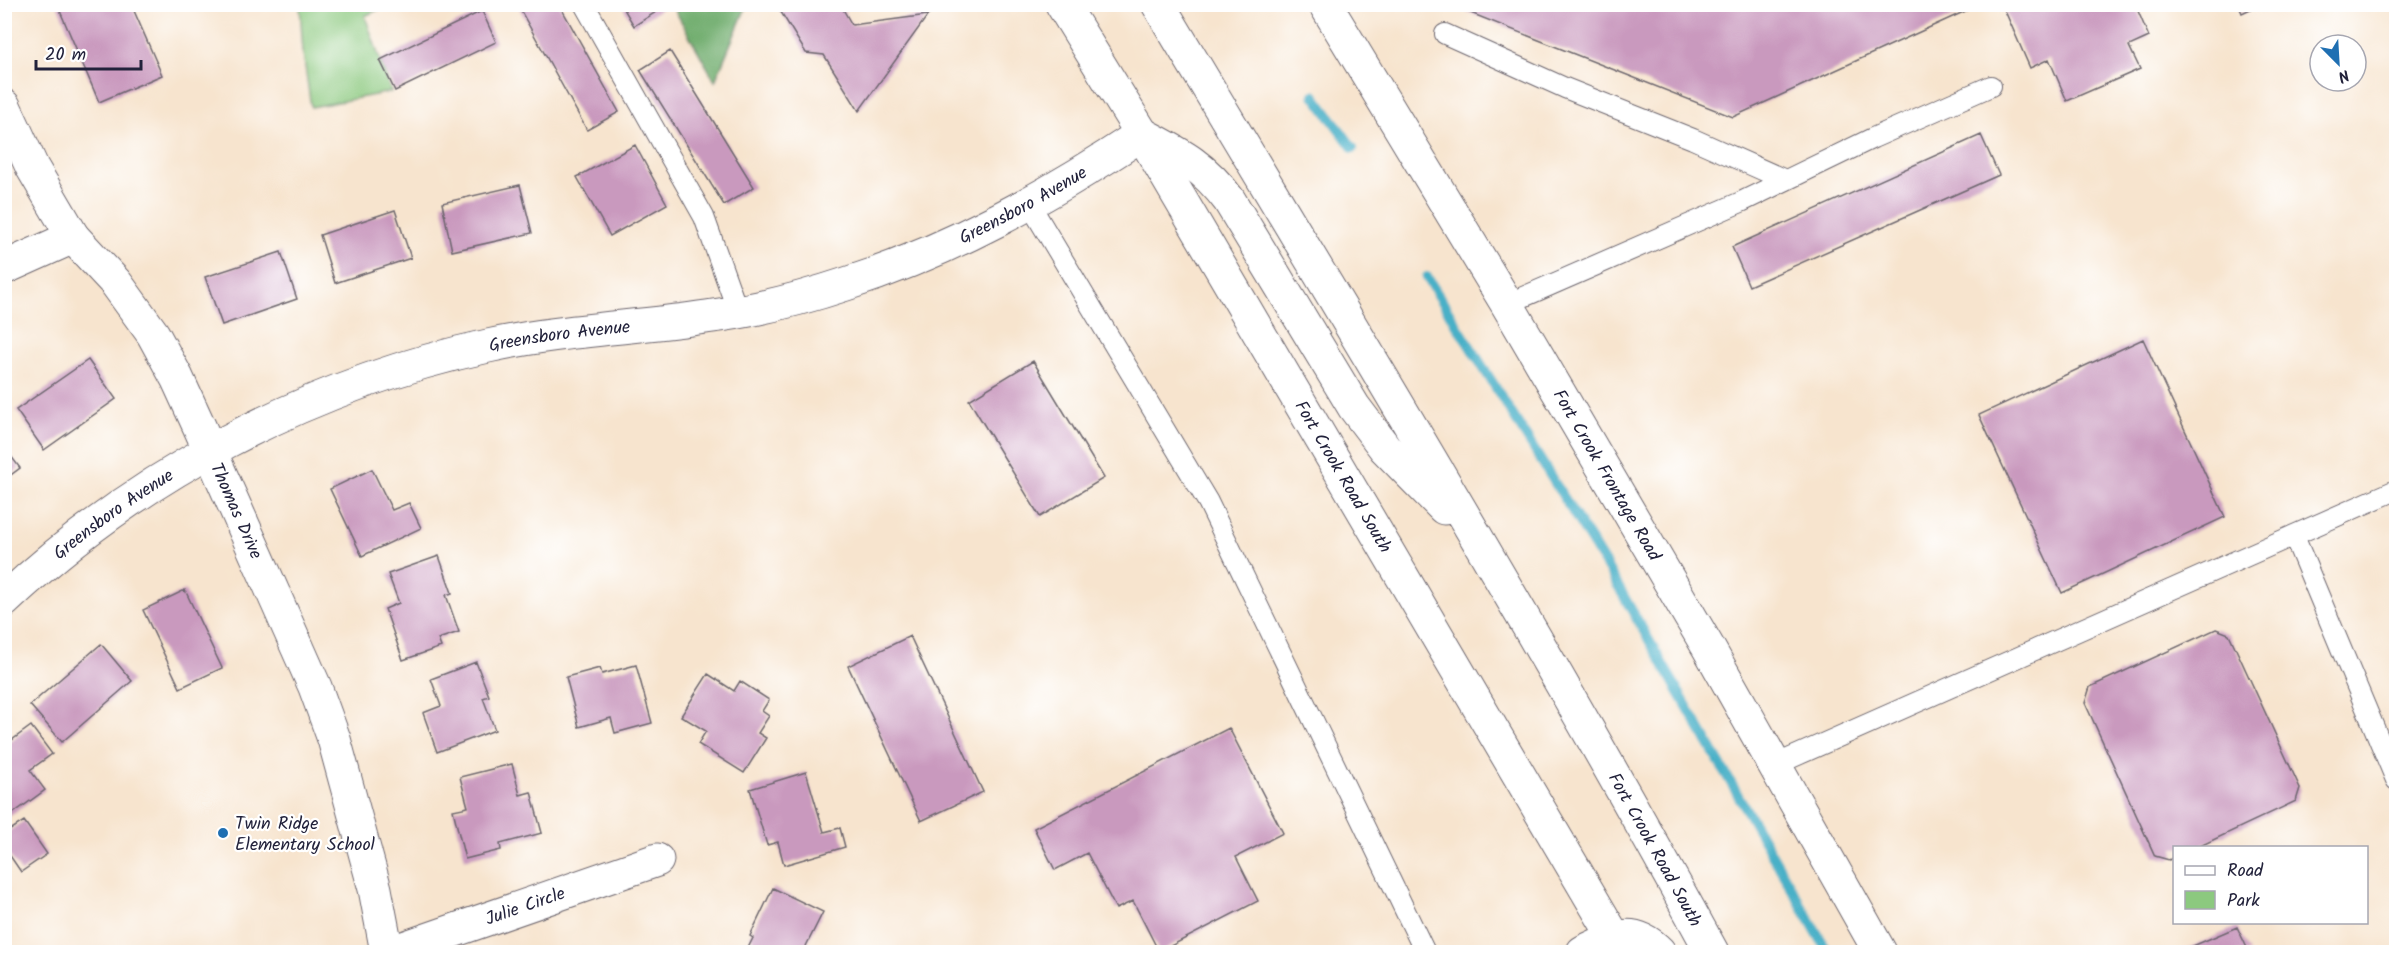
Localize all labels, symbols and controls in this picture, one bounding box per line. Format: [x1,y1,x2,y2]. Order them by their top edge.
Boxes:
scale bar [36,33,141,71]
north arrow [2308,33,2368,93]
text: 20 m [45,41,86,70]
text: N [2334,62,2353,89]
street label: Greensboro Avenue [955,159,1094,253]
street label: Greensboro Avenue [486,313,632,361]
street label: Fort Crook Frontage Road [1544,384,1668,568]
street label: Fort Crook Road South [1286,395,1398,559]
street label: Thomas Drive [201,459,269,564]
street label: Greensboro Avenue [47,462,180,568]
street label: Fort Crook Road South [1599,768,1709,933]
place label: Twin Ridge Elementary School [235,810,376,860]
marker: Twin Ridge Elementary School [216,826,230,840]
legend [2173,846,2368,924]
text: Road [2227,857,2264,886]
street label: Julie Circle [482,880,570,934]
text: Park [2227,887,2260,916]

